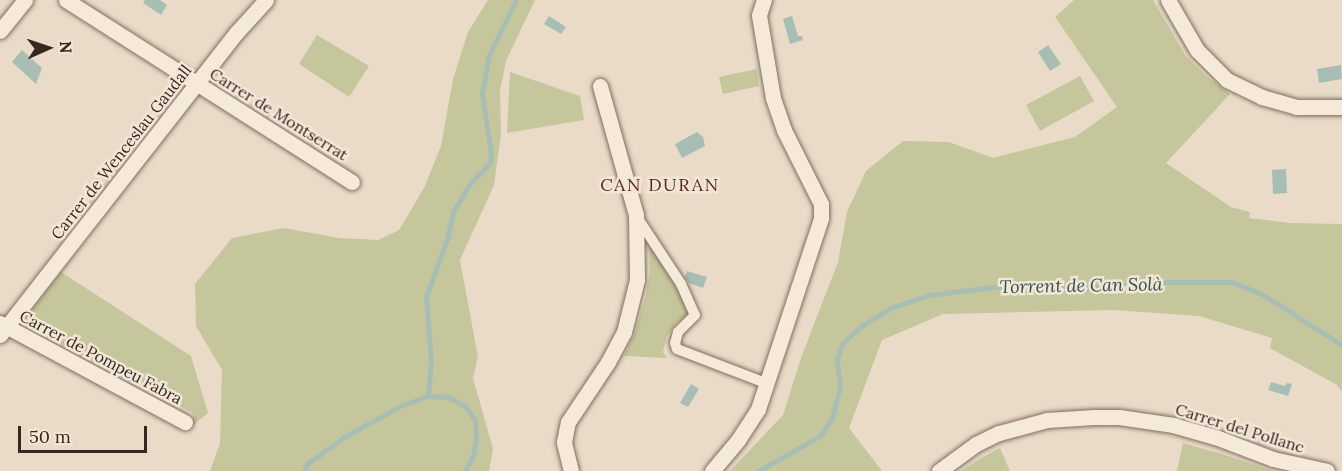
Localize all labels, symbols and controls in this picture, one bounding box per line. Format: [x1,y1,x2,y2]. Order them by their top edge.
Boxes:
north arrow [18,18,78,78]
text: N [56,40,76,54]
street label: Carrer de Wenceslau Gaudall [47,61,195,243]
street label: Carrer de Montserrat [206,64,352,164]
district label: CAN DURAN [600,174,720,196]
water label: Torrent de Can Solà [999,274,1163,298]
street label: Carrer de Pompeu Fabra [16,306,186,408]
street label: Carrer del Pollanc [1173,399,1307,457]
scale bar [21,414,150,452]
text: 50 m [29,425,71,448]

